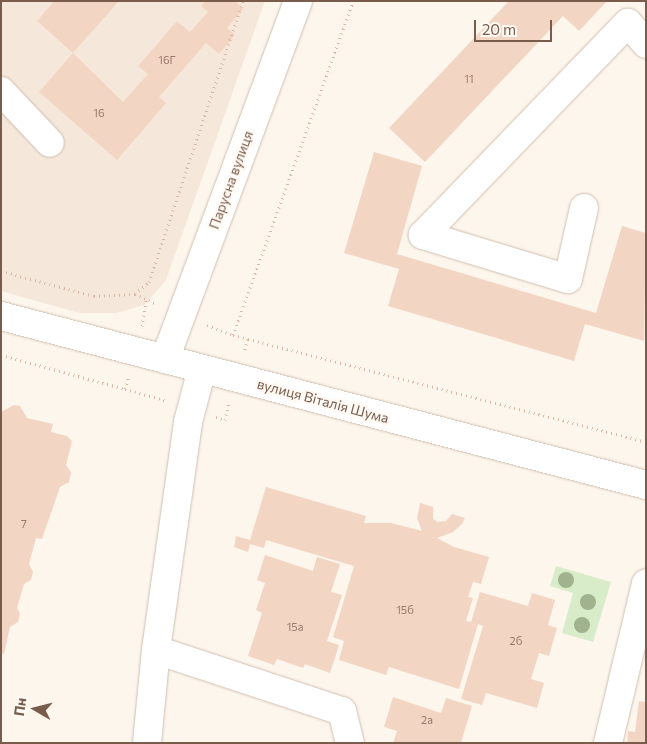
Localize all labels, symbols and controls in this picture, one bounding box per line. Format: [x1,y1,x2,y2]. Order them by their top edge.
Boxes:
scale bar [477,10,554,42]
text: 20 m [482,20,516,38]
house number: 16Г [158,53,176,67]
house number: 11 [464,72,474,86]
house number: 16 [93,106,105,120]
street label: Парусна вулиця [205,129,257,231]
street label: вулиця Віталія Шума [255,375,391,427]
house number: 7 [21,517,27,531]
house number: 15б [396,603,414,617]
house number: 15а [287,620,303,634]
house number: 2б [510,634,522,648]
north arrow [10,684,60,734]
text: Пн [10,696,29,717]
house number: 2а [421,713,433,727]

